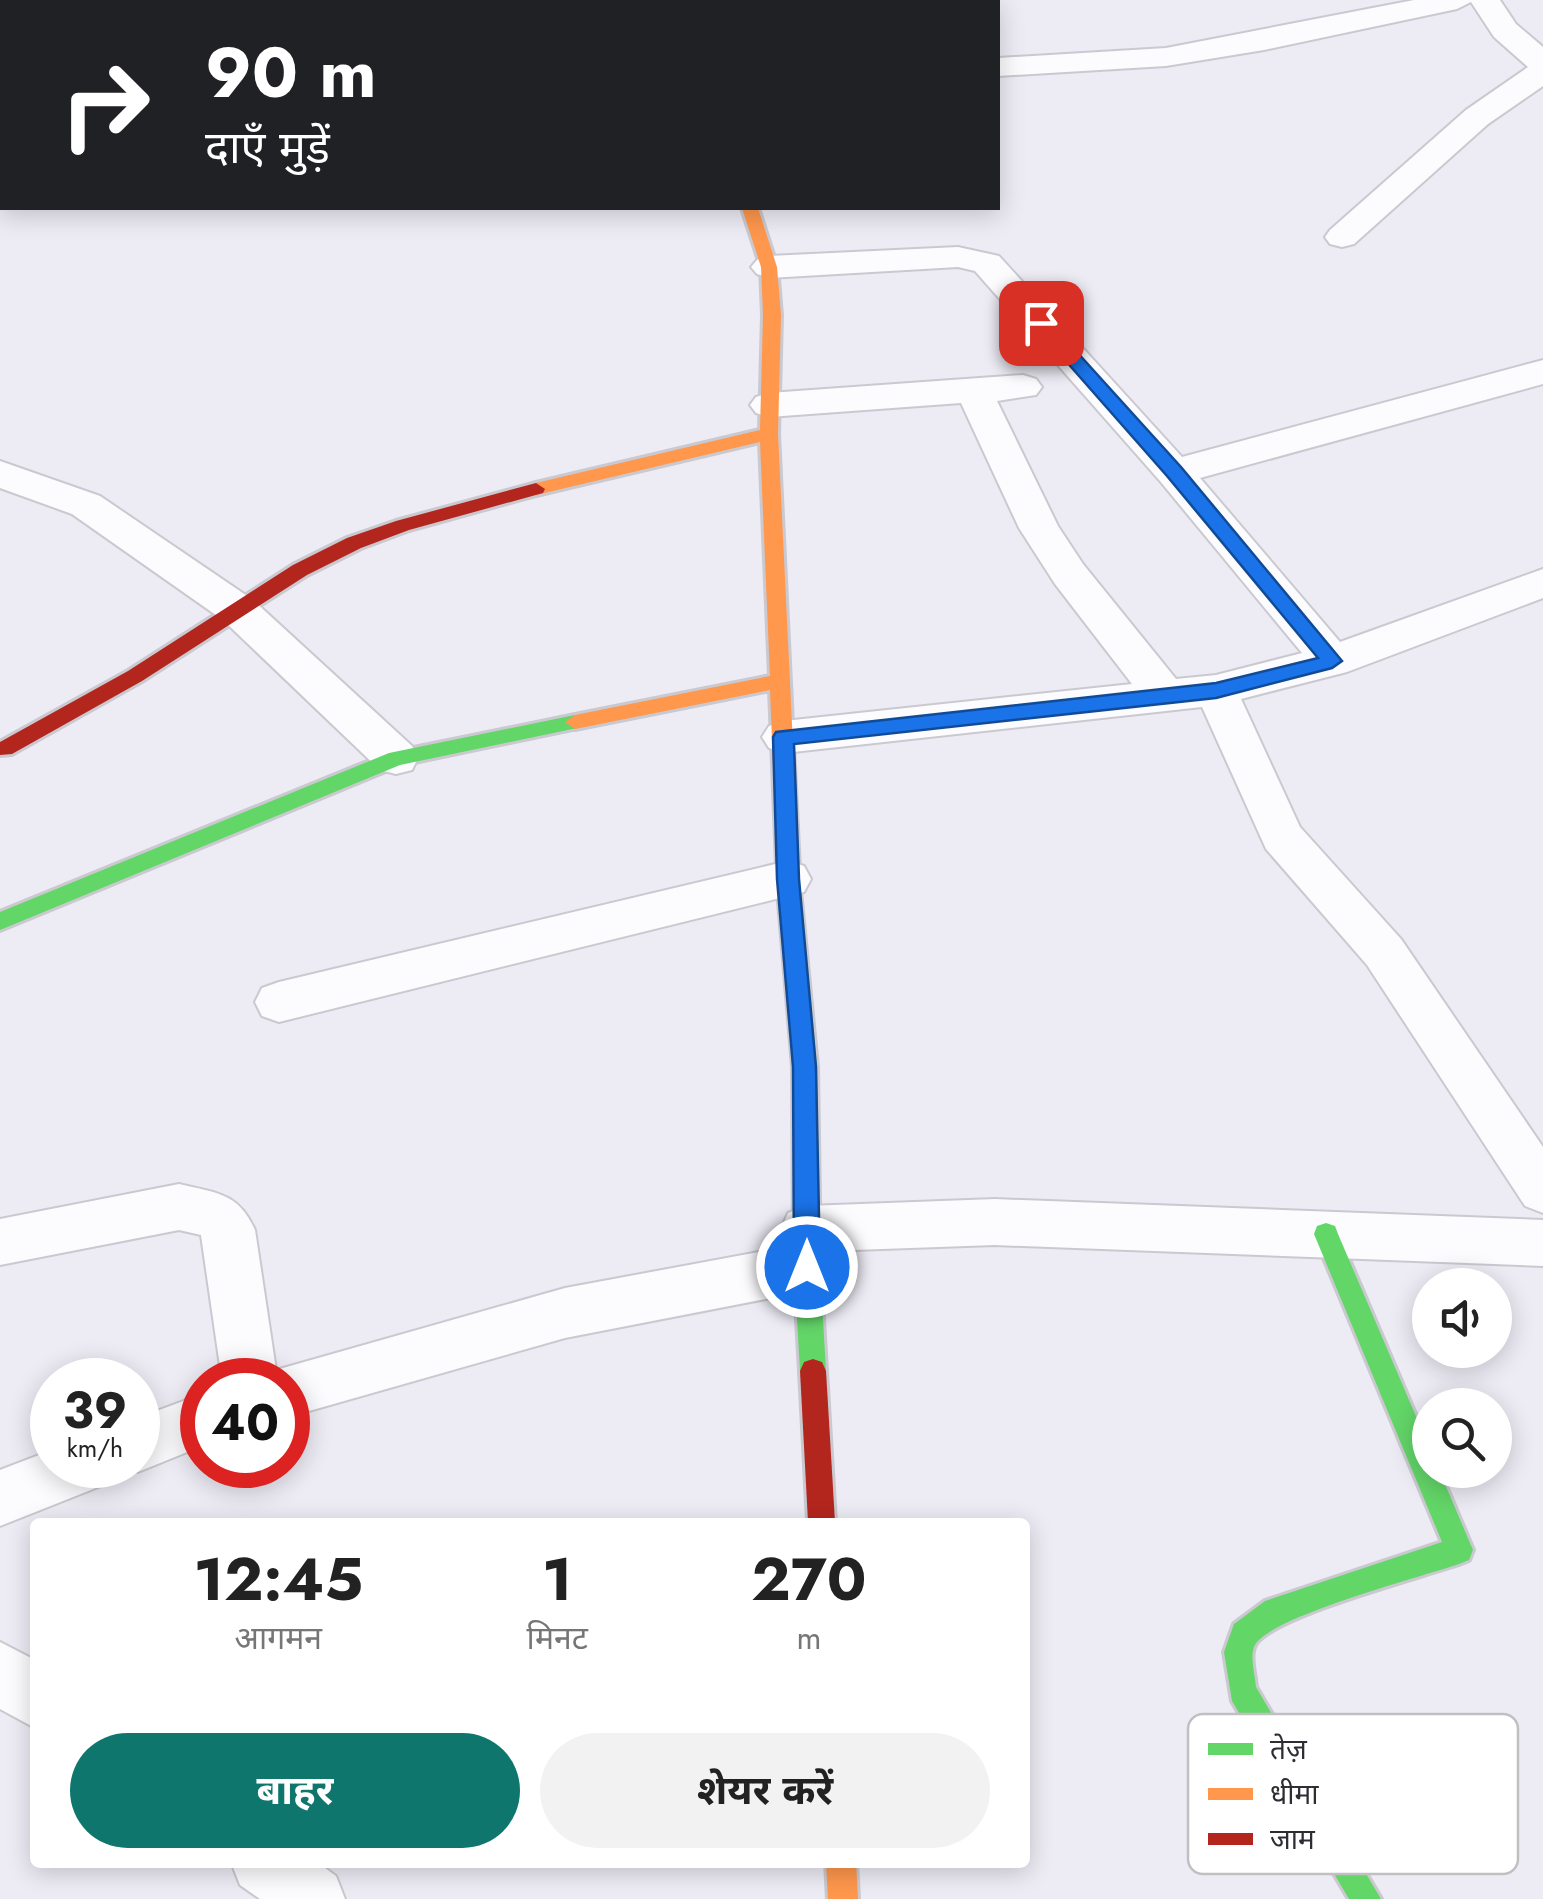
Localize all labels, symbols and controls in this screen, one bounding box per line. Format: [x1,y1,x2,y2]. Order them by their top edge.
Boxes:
text: 90 m [205,22,377,123]
icon: right [40,40,170,170]
text: दाएँ मुड़ें [205,115,330,180]
pin [999,281,1084,366]
icon: arrive [1014,296,1069,351]
position arrow [755,1215,859,1319]
map controls [1412,1268,1512,1488]
button: sound [1412,1268,1512,1368]
speed limit sign: 40 [180,1358,310,1488]
text: 39 [63,1374,127,1447]
button: search [1412,1388,1512,1488]
text: km/h [67,1430,123,1466]
text: 12:45 [193,1536,363,1623]
text: 1 [542,1536,573,1623]
text: 270 [751,1536,867,1623]
text: आगमन [234,1615,322,1661]
text: मिनट [527,1615,588,1661]
text: m [796,1615,821,1661]
legend [1188,1714,1518,1874]
text: तेज़ [1270,1729,1308,1770]
button: बाहर [70,1733,520,1848]
button: शेयर करें [540,1733,990,1848]
text: धीमा [1270,1774,1319,1815]
text: जाम [1270,1819,1316,1860]

